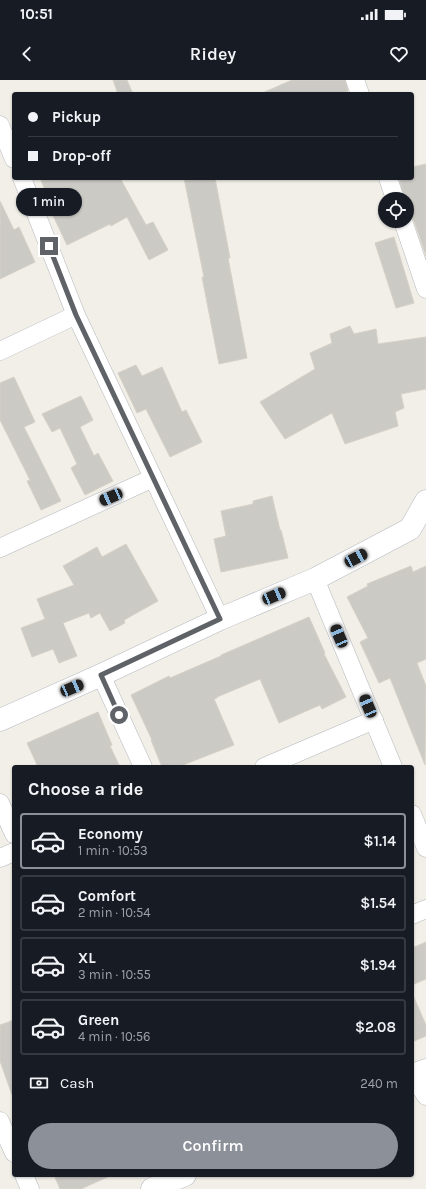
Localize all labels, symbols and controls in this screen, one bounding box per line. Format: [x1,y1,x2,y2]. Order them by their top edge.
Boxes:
text: 10:51 [20,5,53,23]
icon: back [16,43,38,65]
text: Ridey [190,43,236,65]
icon: heart [388,43,410,65]
text: Pickup [52,108,101,126]
text: Drop-off [52,147,111,165]
callout: 1 min [16,188,82,216]
map controls [378,192,414,228]
button: locate [378,192,414,228]
text: 1 min [33,194,65,209]
route end [40,237,58,255]
car [98,487,124,507]
car [343,547,369,569]
car [261,586,287,606]
car [329,623,349,649]
car [59,678,85,698]
car [358,693,378,719]
route start [110,706,128,724]
text: Choose a ride [28,778,143,800]
icon: car [30,823,66,859]
text: Economy [78,825,143,843]
text: $1.14 [364,832,396,850]
text: 1 min · 10:53 [78,843,148,858]
icon: car [30,885,66,921]
text: Comfort [78,887,136,905]
text: $1.54 [360,894,396,912]
text: 2 min · 10:54 [78,905,151,920]
icon: car [30,947,66,983]
text: XL [78,949,96,967]
text: $1.94 [360,956,396,974]
text: 3 min · 10:55 [78,967,151,982]
icon: car [30,1009,66,1045]
text: Green [78,1011,119,1029]
text: $2.08 [355,1018,396,1036]
text: 4 min · 10:56 [78,1029,151,1044]
icon: cash [28,1072,50,1094]
text: Cash [60,1074,94,1092]
text: 240 m [360,1076,398,1091]
button: Confirm [28,1123,398,1169]

